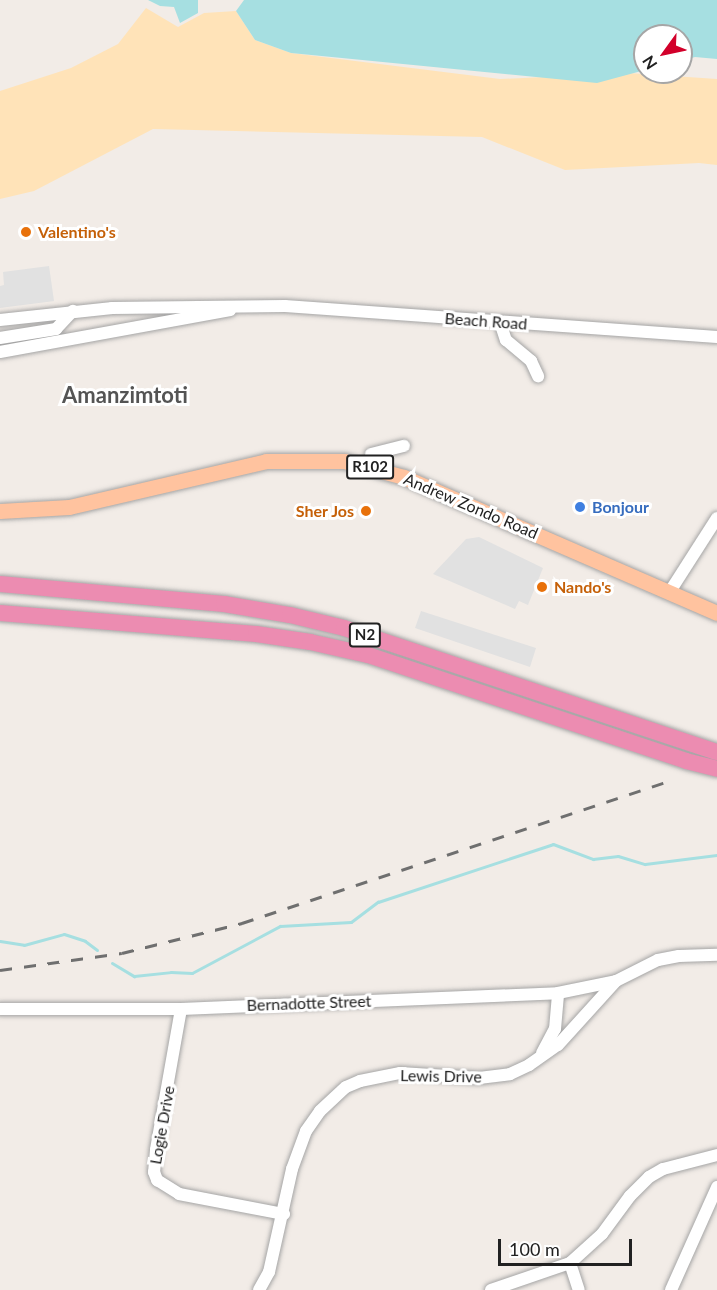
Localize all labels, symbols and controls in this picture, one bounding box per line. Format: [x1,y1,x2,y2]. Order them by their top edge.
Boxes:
north arrow [633,24,693,84]
text: N [638,53,660,73]
place label: Valentino's [38,222,116,242]
marker: Valentino's [19,225,33,239]
street label: Beach Road [444,309,528,333]
district label: Amanzimtoti [62,382,188,408]
road number: R102 [346,455,394,479]
street label: Andrew Zondo Road [401,469,541,543]
place label: Bonjour [592,497,649,517]
marker: Bonjour [573,500,587,514]
place label: Sher Jos [295,501,354,521]
marker: Sher Jos [359,504,373,518]
place label: Nando's [554,577,611,597]
marker: Nando's [535,580,549,594]
road number: N2 [348,623,382,647]
street label: Bernadotte Street [246,991,372,1015]
street label: Lewis Drive [400,1066,482,1086]
street label: Logie Drive [146,1084,178,1166]
scale bar [501,1227,634,1265]
text: 100 m [509,1238,560,1260]

